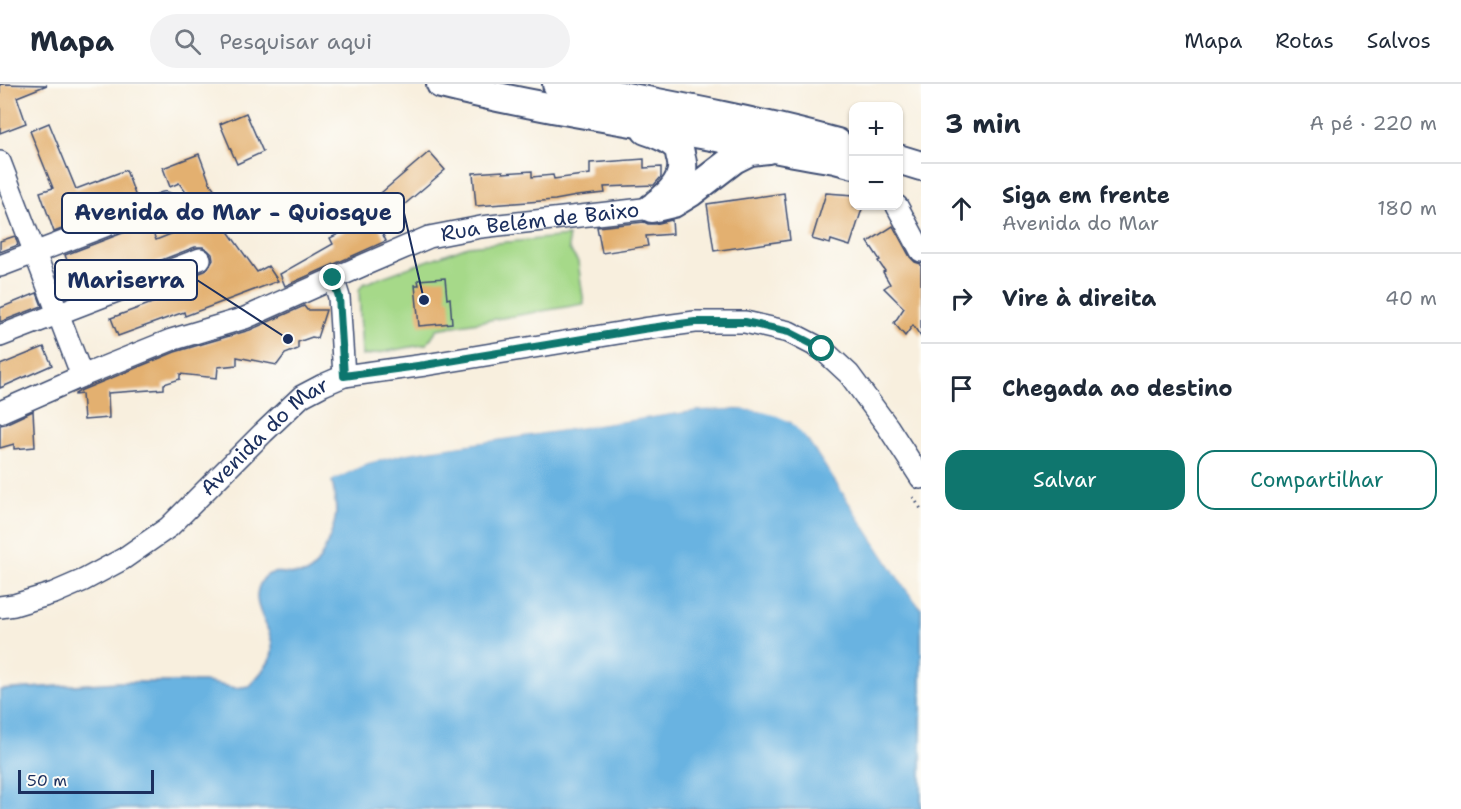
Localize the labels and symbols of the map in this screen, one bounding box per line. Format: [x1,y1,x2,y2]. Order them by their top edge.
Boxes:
callout: Avenida do Mar - Quiosque [62,193,404,233]
street label: Rua Belém de Baixo [438,196,641,248]
text: Avenida do Mar - Quiosque [74,198,392,227]
callout: Mariserra [55,260,197,300]
route end [319,264,345,290]
text: Mariserra [67,266,185,295]
route start [808,335,834,361]
street label: Avenida do Mar [194,371,333,502]
scale bar [18,767,154,794]

